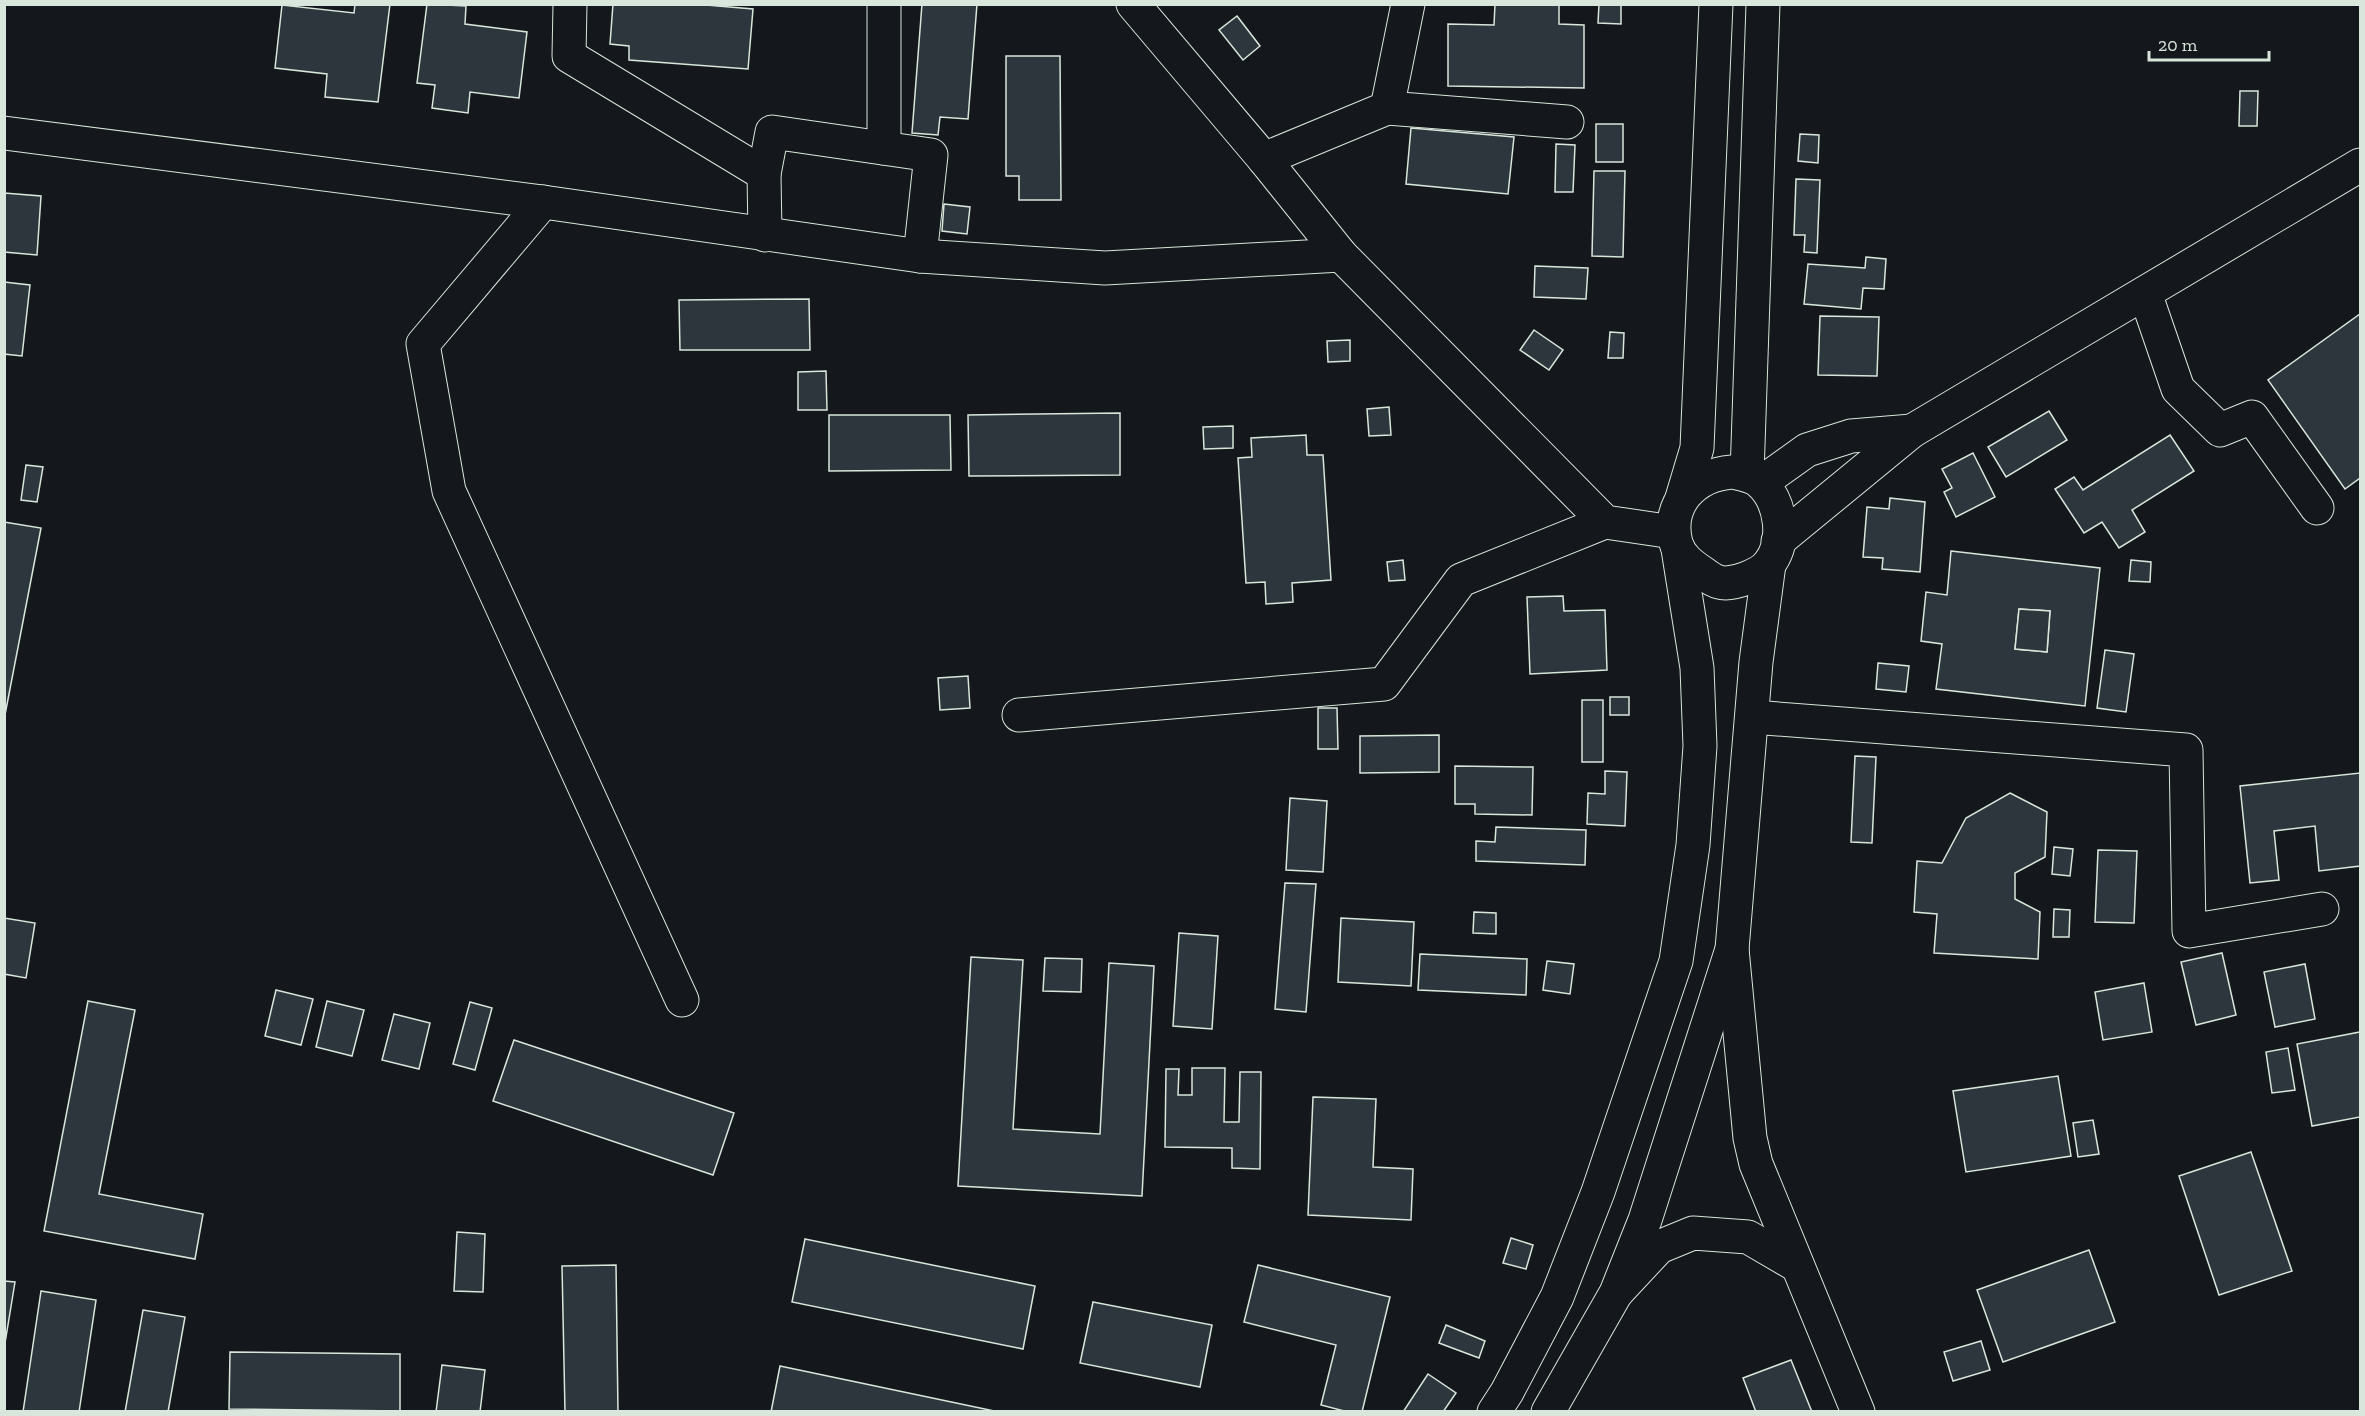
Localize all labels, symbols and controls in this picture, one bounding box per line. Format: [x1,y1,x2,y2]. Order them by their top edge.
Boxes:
scale bar [2149,24,2269,62]
text: 20 m [2158,34,2198,56]

